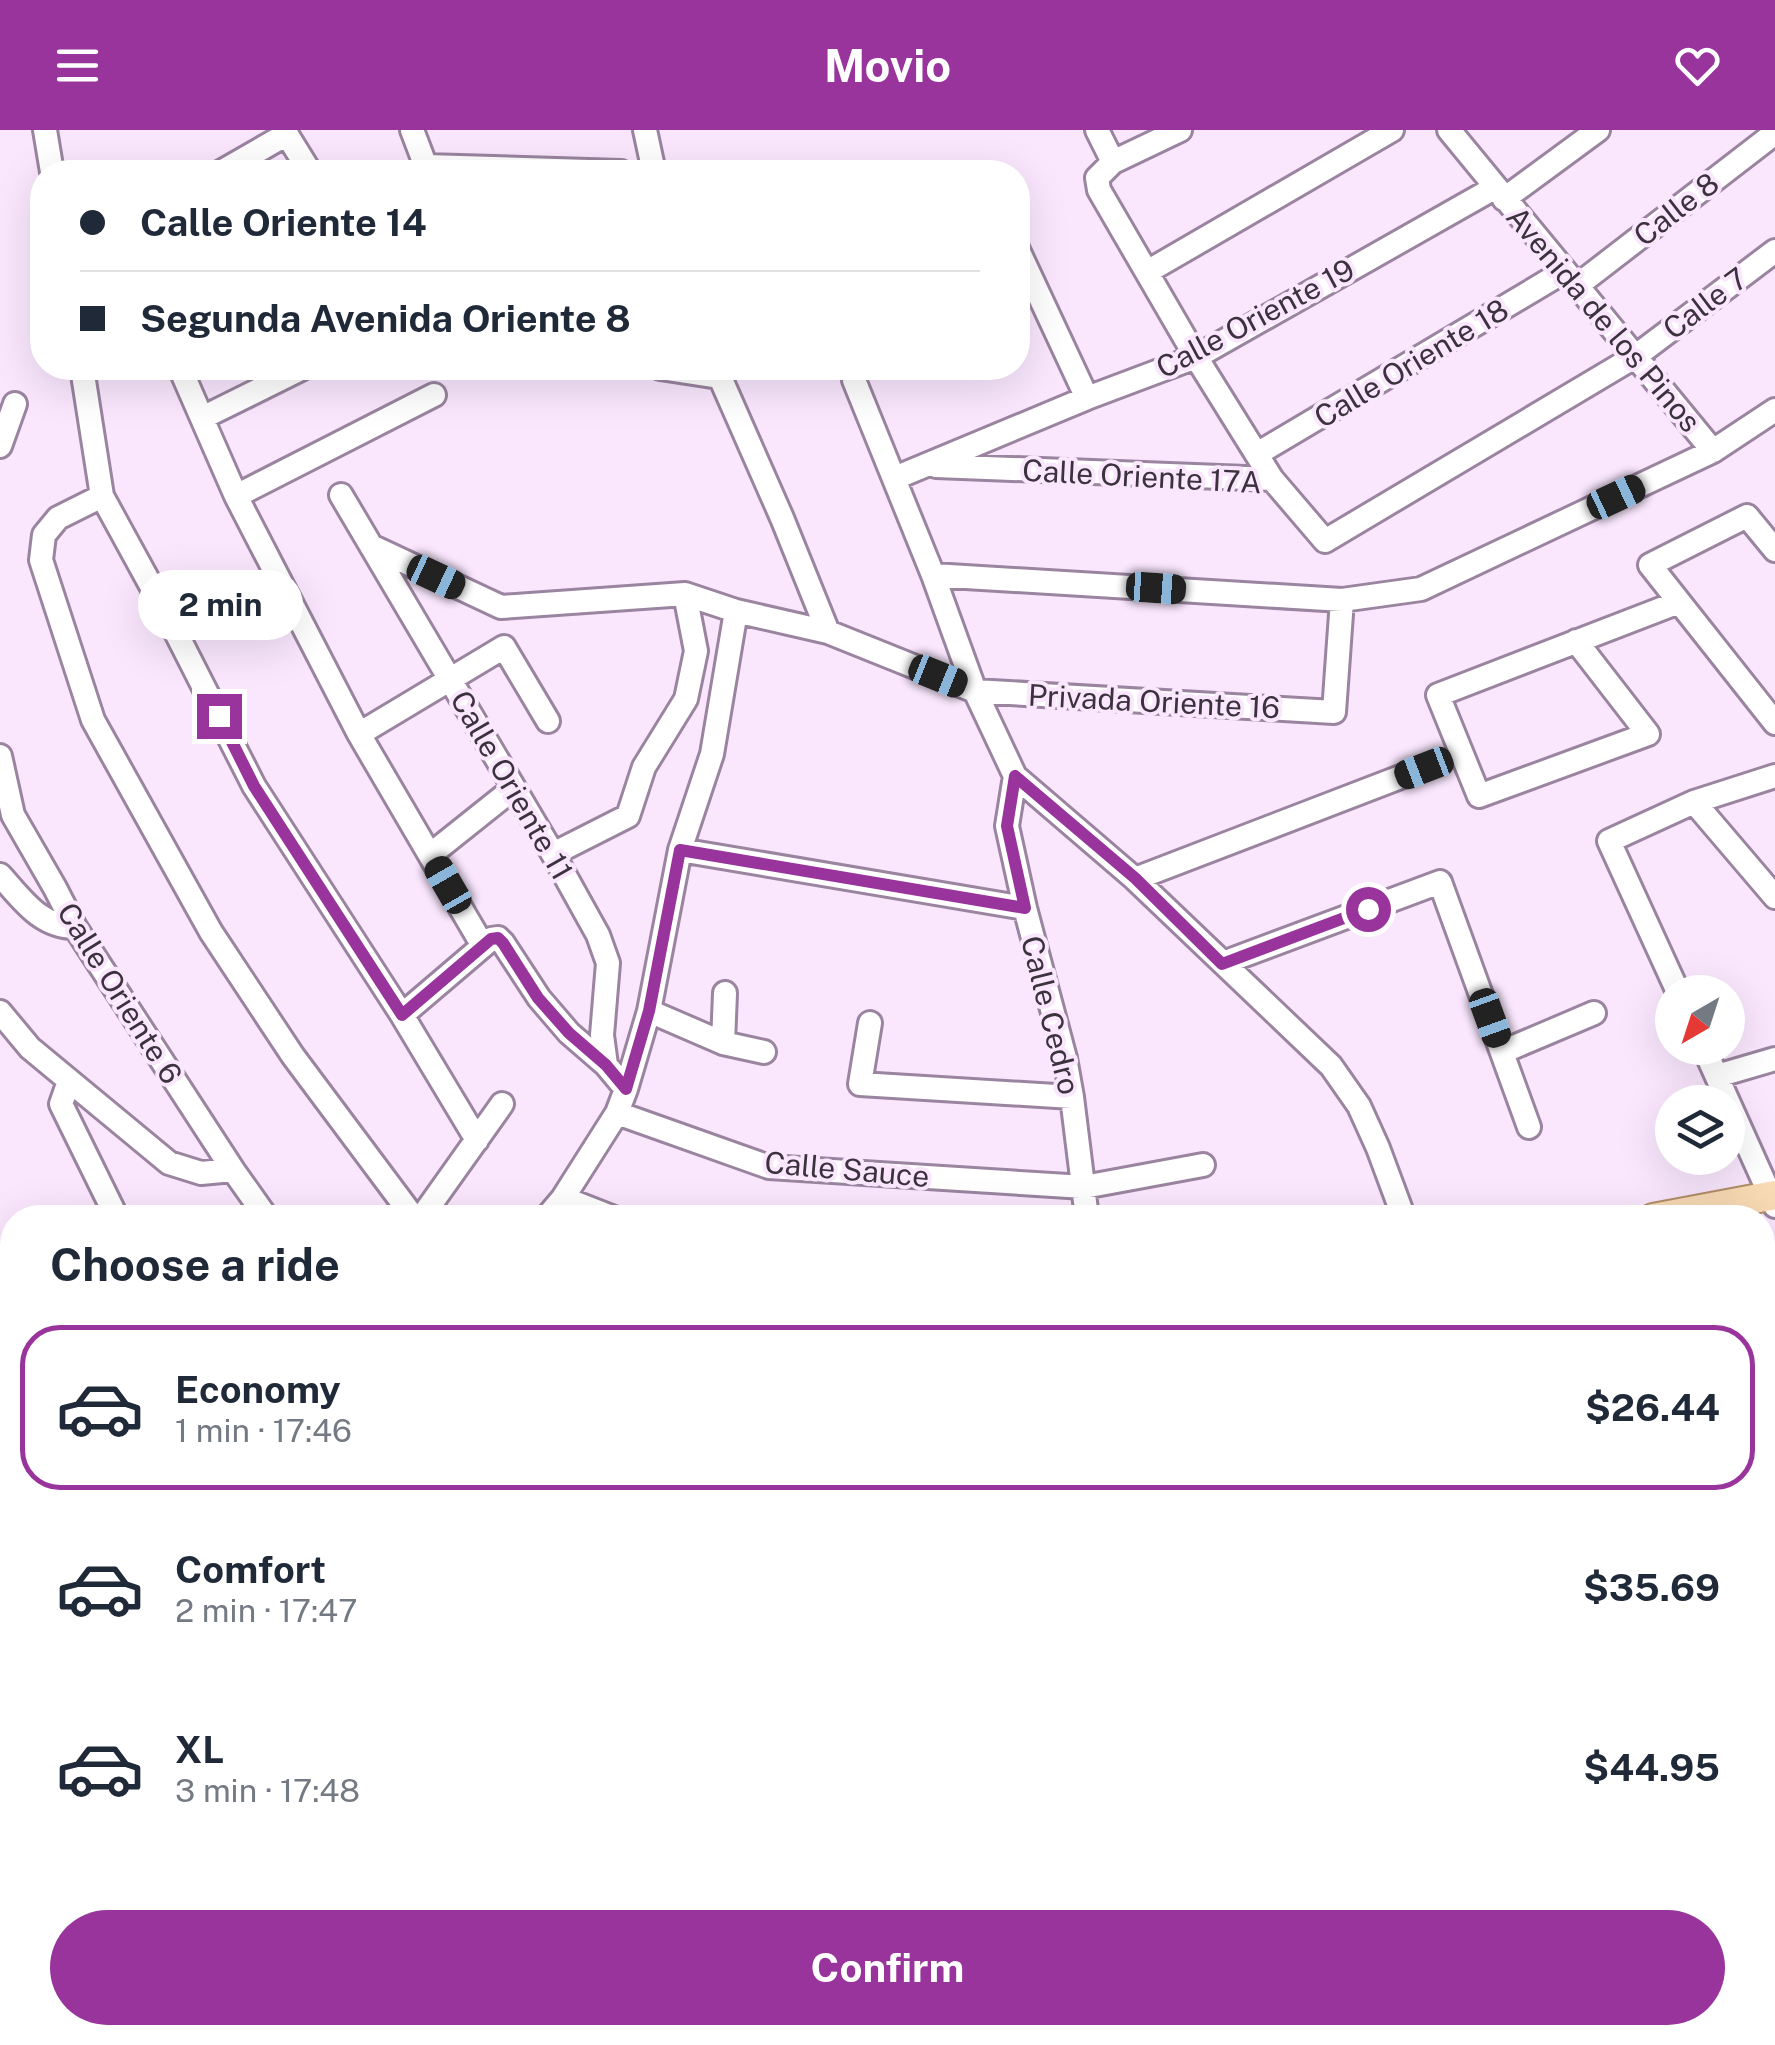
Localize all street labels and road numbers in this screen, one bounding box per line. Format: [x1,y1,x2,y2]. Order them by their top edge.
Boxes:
street label: Calle 8 [1626,165,1726,253]
street label: Avenida de los Pinos [1499,199,1709,439]
street label: Calle Oriente 19 [1150,251,1360,385]
street label: Calle 7 [1656,260,1754,346]
street label: Calle Oriente 18 [1308,291,1514,435]
street label: Calle Oriente 17A [1021,452,1263,500]
street label: Privada Oriente 16 [1027,676,1281,726]
street label: Calle Oriente 11 [443,684,581,886]
street label: Calle Oriente 6 [50,896,190,1090]
street label: Calle Cedro [1014,932,1088,1098]
street label: Calle Sauce [763,1144,931,1194]

